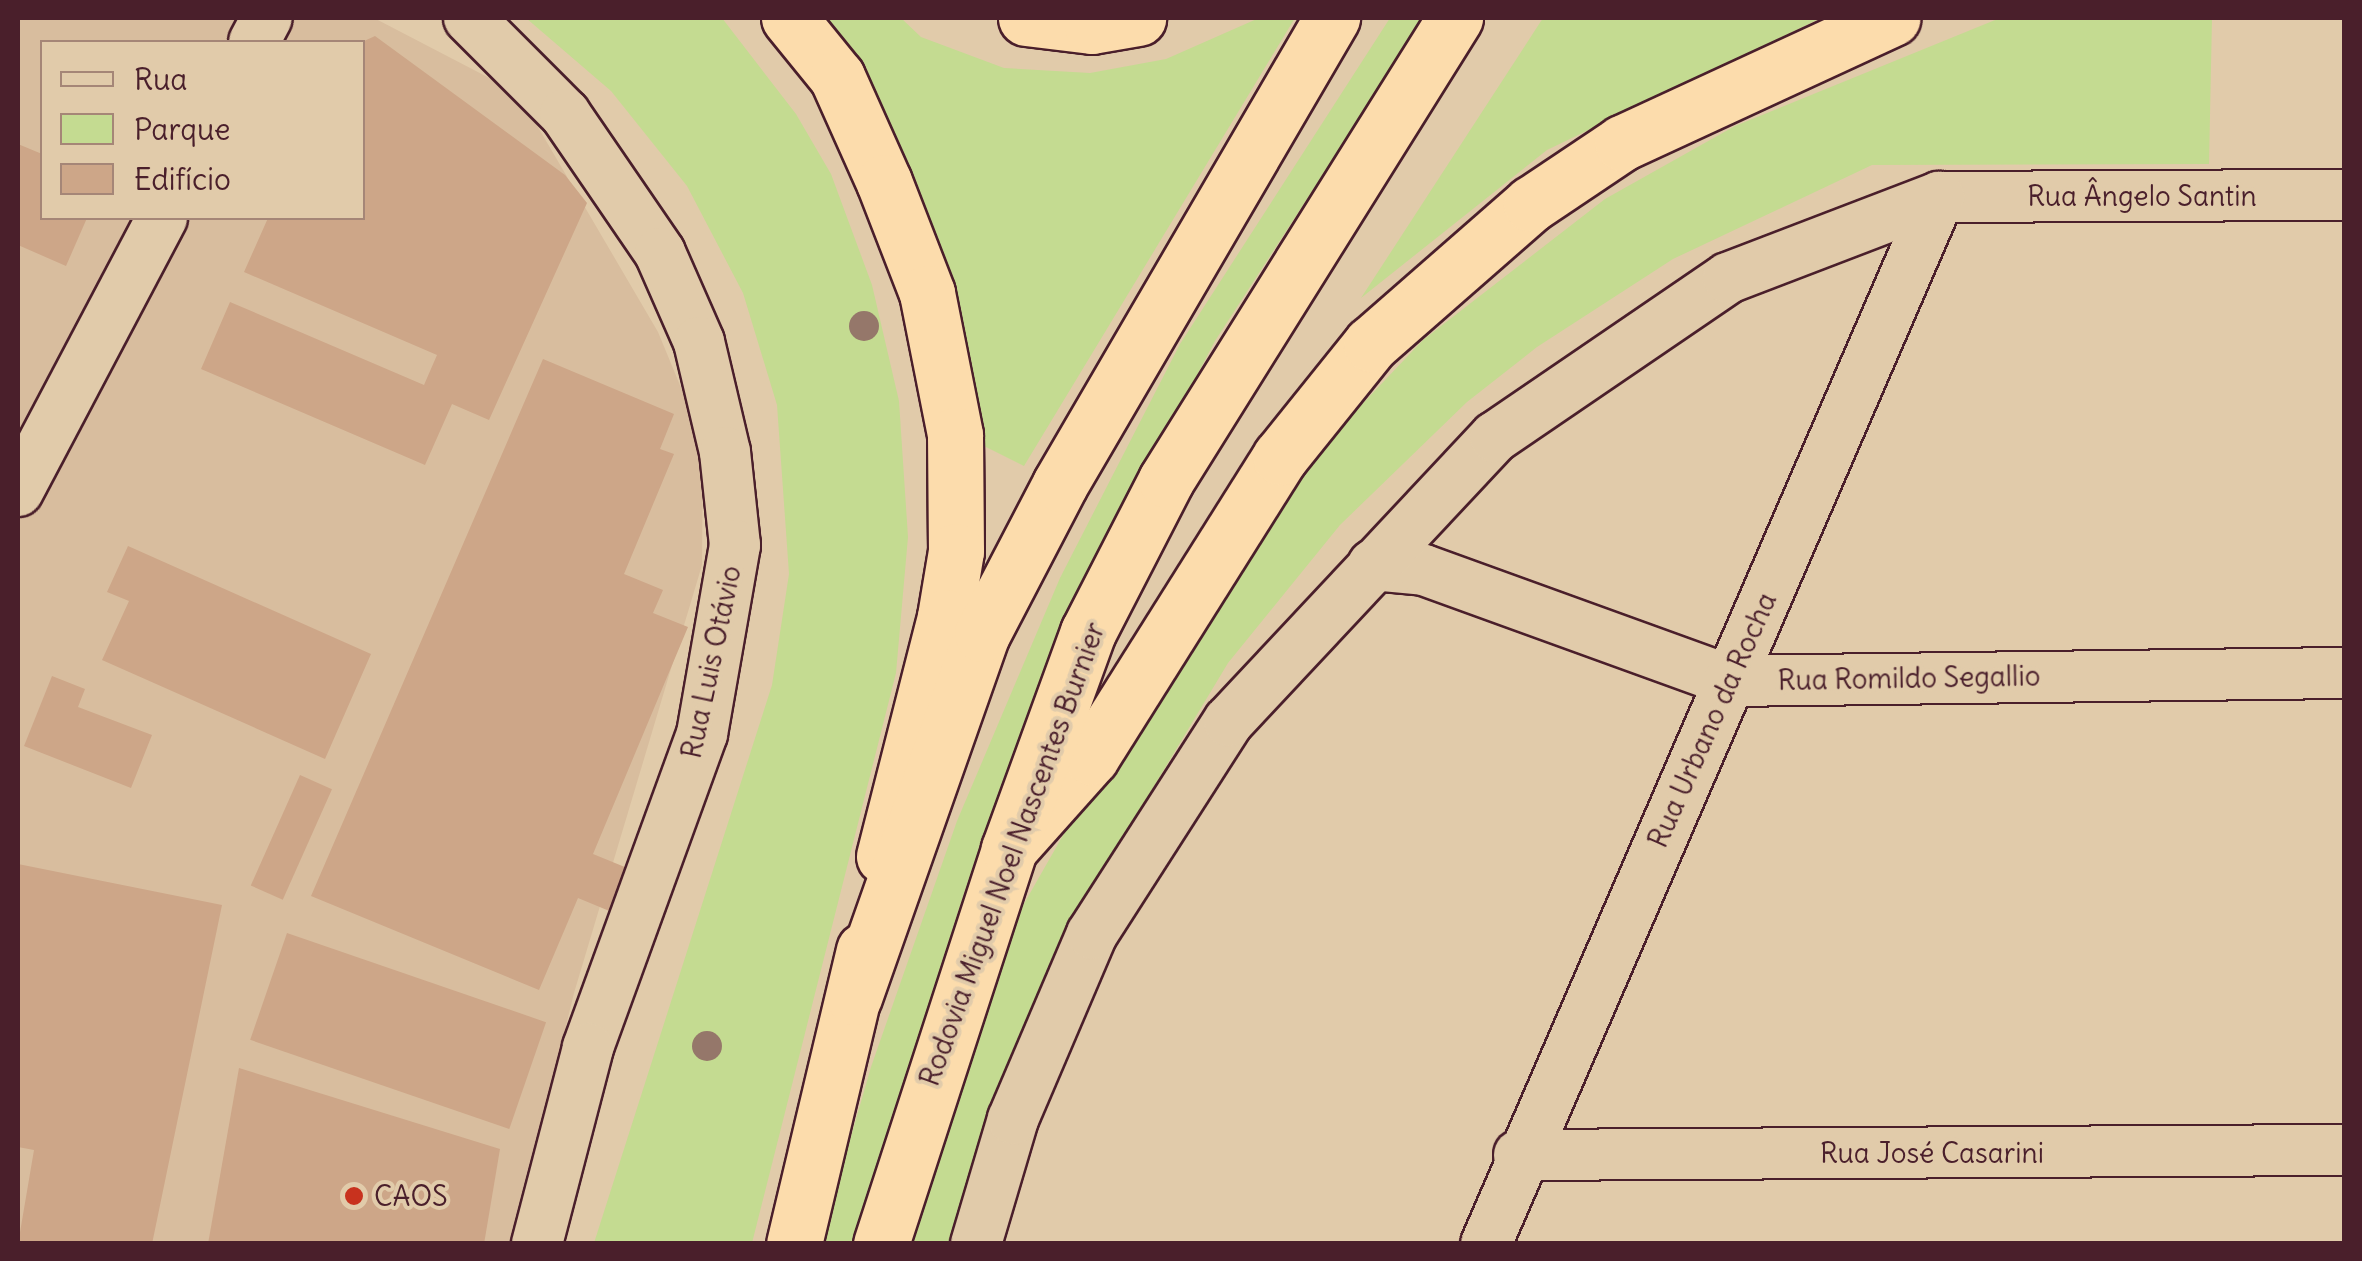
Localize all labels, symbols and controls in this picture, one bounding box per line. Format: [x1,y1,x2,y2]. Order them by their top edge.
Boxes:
legend [40,40,365,220]
text: Rua [134,60,187,98]
text: Parque [134,110,230,148]
text: Edifício [134,160,231,198]
street label: Rua Ângelo Santin [2027,179,2257,213]
street label: Rua Luis Otávio [674,563,748,761]
street label: Rua Urbano da Rocha [1641,587,1783,853]
street label: Rodovia Miguel Noel Nascentes Burnier [912,618,1112,1090]
street label: Rua Romildo Segallio [1777,659,2041,697]
street label: Rua José Casarini [1820,1136,2044,1170]
place label: CAOS [374,1179,448,1213]
marker: CAOS [343,1185,365,1207]

